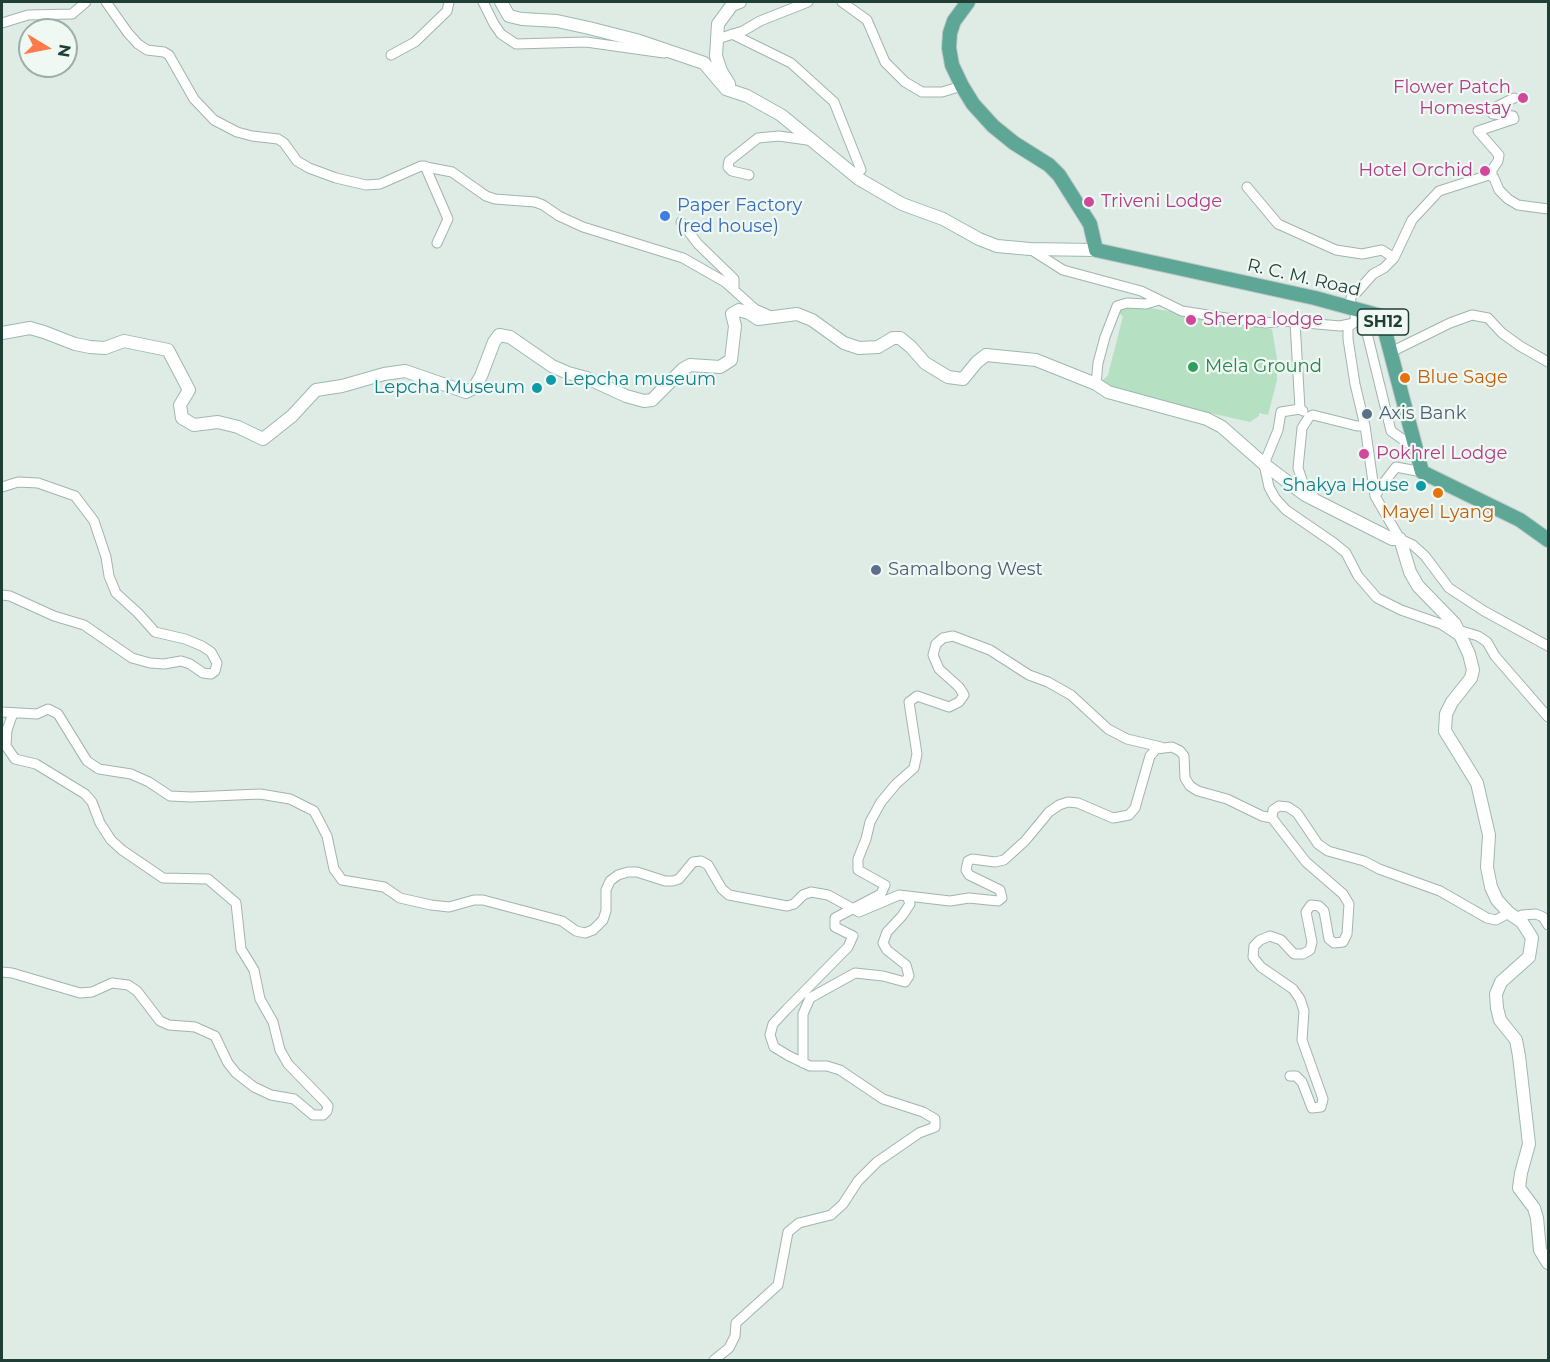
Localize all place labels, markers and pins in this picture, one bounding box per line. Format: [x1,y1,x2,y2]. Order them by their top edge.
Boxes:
place label: Flower Patch Homestay [1393,77,1511,119]
marker: Flower Patch Homestay [1516,91,1530,105]
place label: Hotel Orchid [1358,160,1473,182]
marker: Hotel Orchid [1478,164,1492,178]
place label: Triveni Lodge [1101,191,1222,213]
place label: Paper Factory (red house) [677,195,802,238]
marker: Triveni Lodge [1082,195,1096,209]
marker: Paper Factory (red house) [658,209,672,223]
place label: Sherpa lodge [1203,309,1323,331]
marker: Sherpa lodge [1184,313,1198,327]
place label: Mela Ground [1205,356,1322,378]
marker: Mela Ground [1186,360,1200,374]
place label: Blue Sage [1417,367,1508,389]
place label: Lepcha museum [563,369,716,391]
marker: Blue Sage [1398,371,1412,385]
marker: Lepcha museum [544,373,558,387]
place label: Lepcha Museum [374,377,525,399]
marker: Lepcha Museum [530,381,544,395]
place label: Axis Bank [1379,403,1466,425]
marker: Axis Bank [1360,407,1374,421]
place label: Pokhrel Lodge [1376,443,1507,465]
marker: Pokhrel Lodge [1357,447,1371,461]
place label: Shakya House [1282,475,1409,497]
marker: Shakya House [1414,479,1428,493]
marker: Mayel Lyang [1431,486,1445,500]
place label: Mayel Lyang [1382,502,1494,524]
place label: Samalbong West [888,559,1043,581]
marker: Samalbong West [869,563,883,577]

